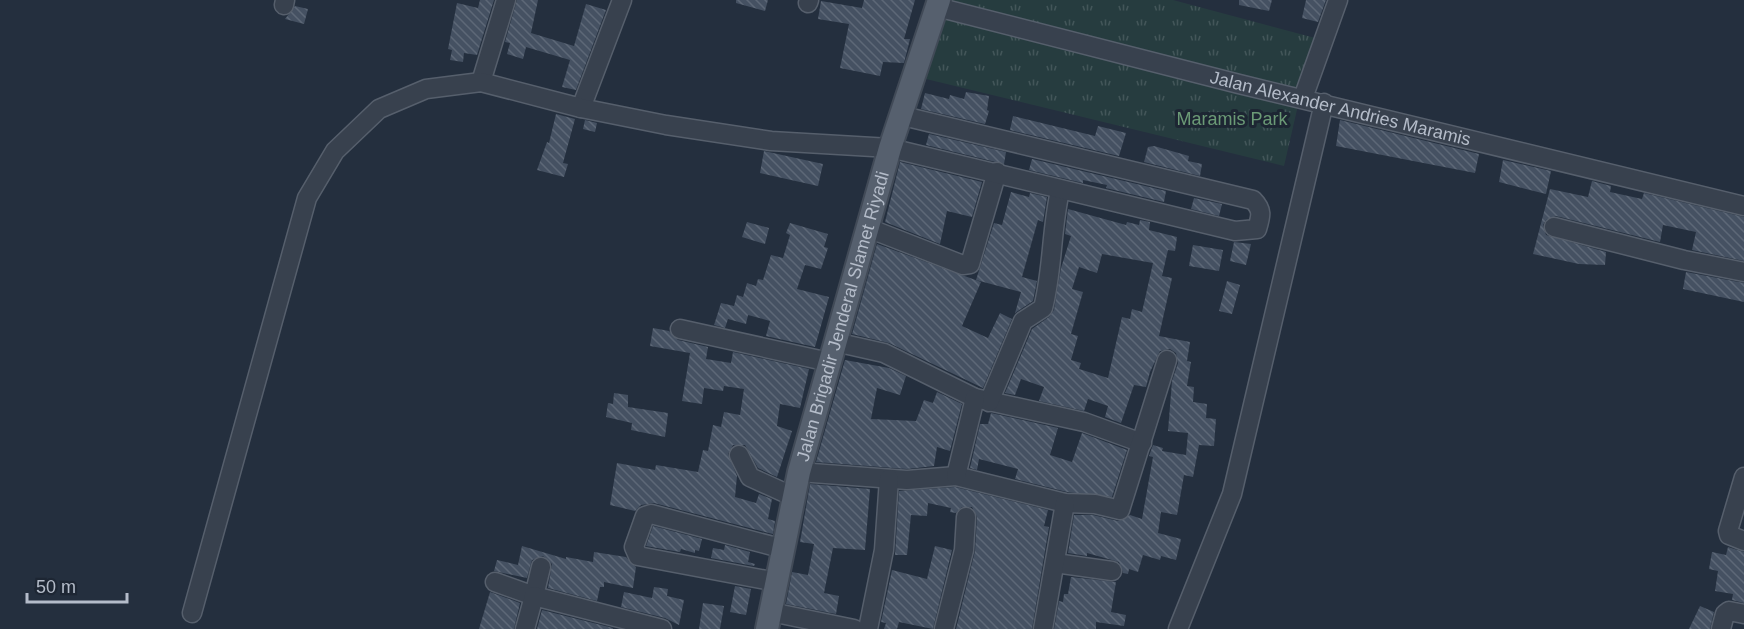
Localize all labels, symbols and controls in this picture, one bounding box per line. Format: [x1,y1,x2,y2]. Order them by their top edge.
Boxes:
street label: Jalan Alexander Andries Maramis [1208,67,1473,150]
park label: Maramis Park [1176,109,1289,129]
street label: Jalan Brigadir Jenderal Slamet Riyadi [793,169,893,464]
scale bar [27,566,128,604]
text: 50 m [36,577,76,597]

